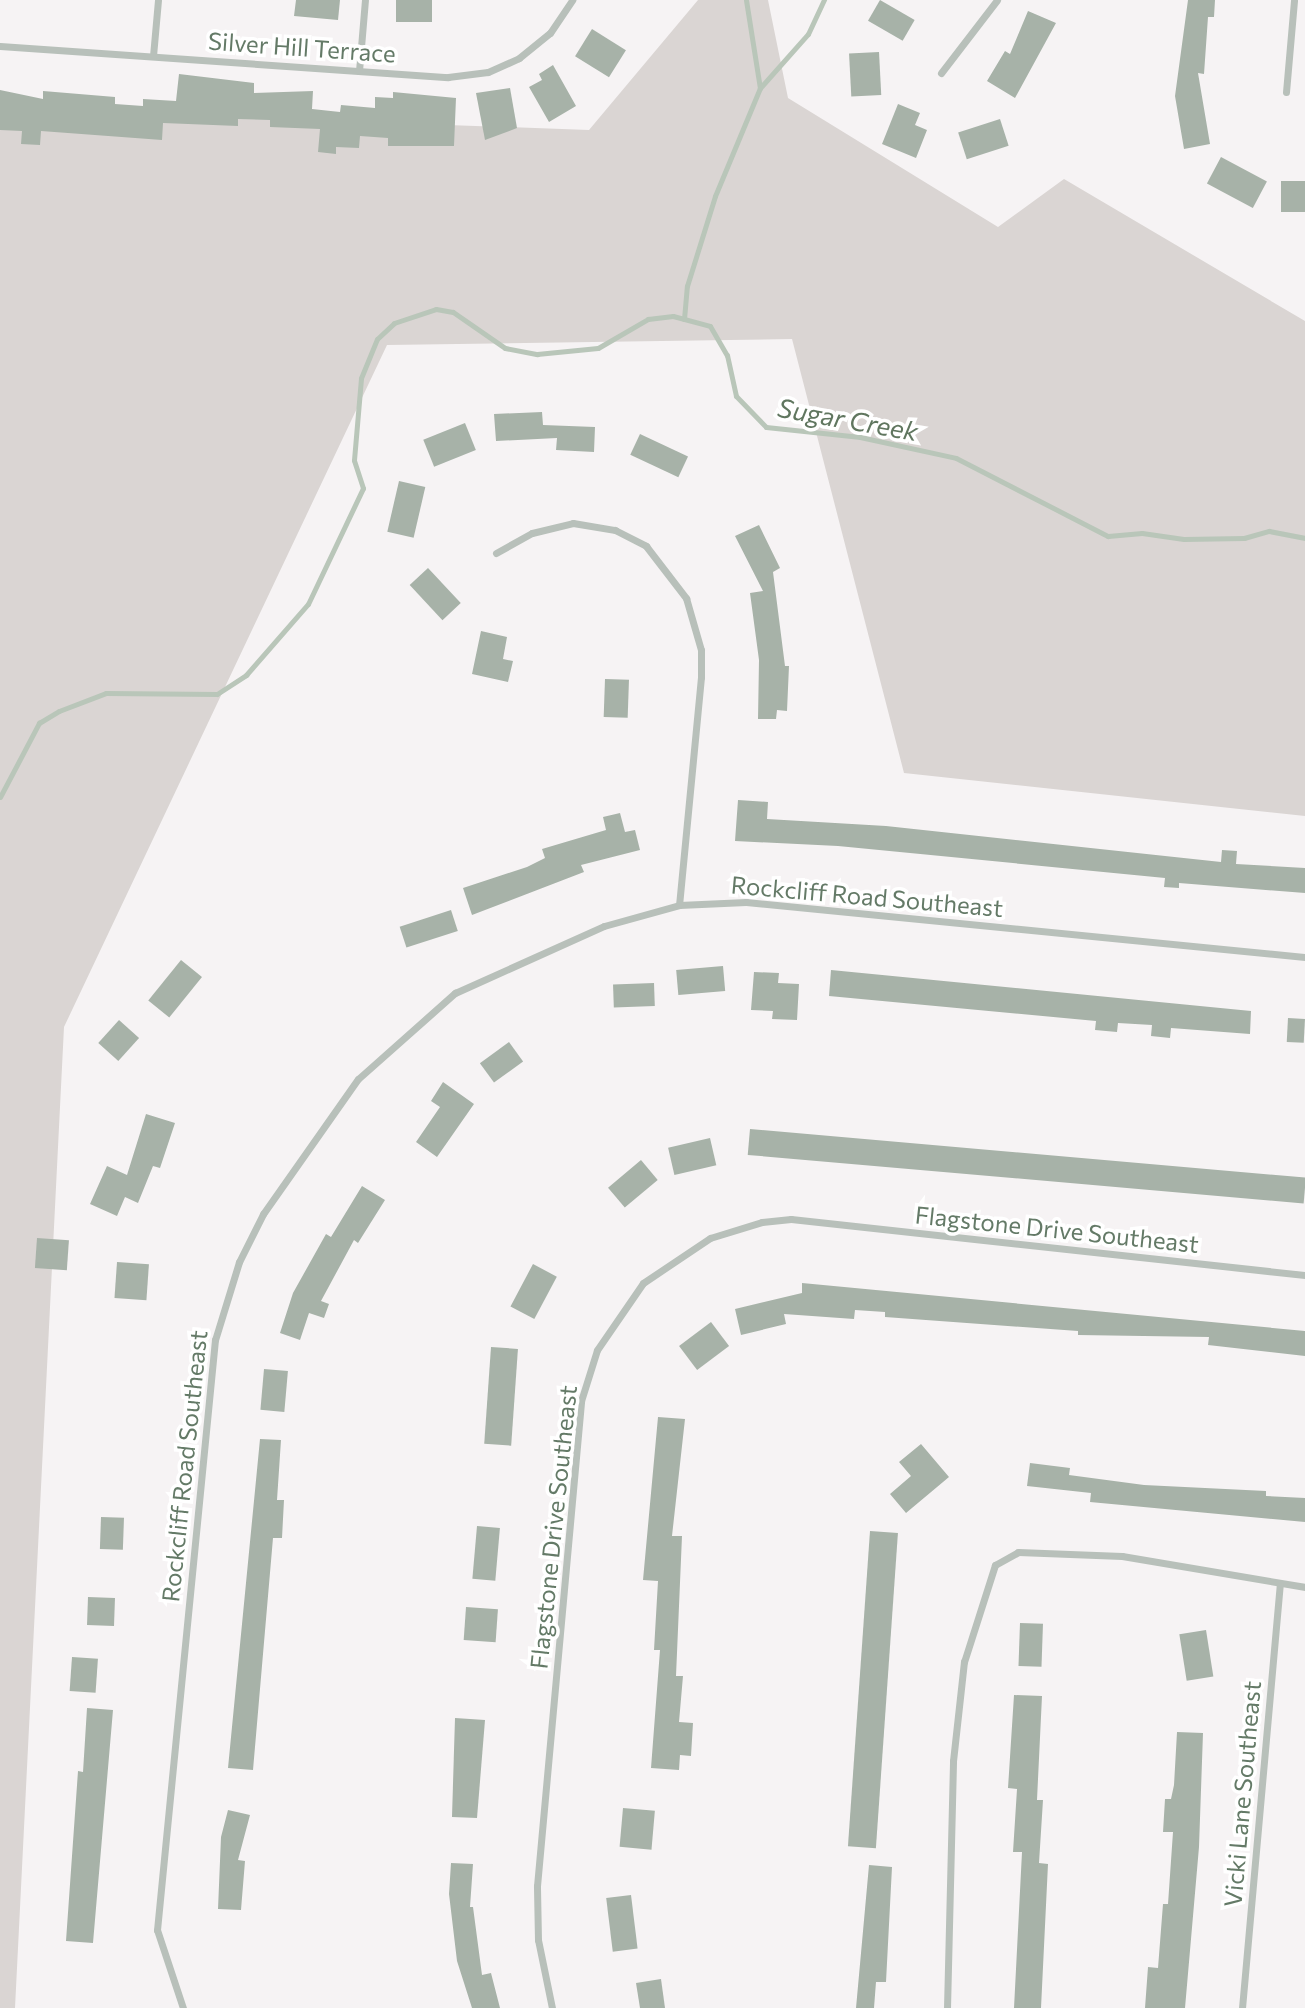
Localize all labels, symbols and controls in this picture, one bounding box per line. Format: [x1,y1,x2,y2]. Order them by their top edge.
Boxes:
street label: Silver Hill Terrace [207,26,397,68]
water label: Sugar Creek [775,391,921,447]
street label: Rockcliff Road Southeast [730,870,1004,922]
street label: Flagstone Drive Southeast [914,1200,1200,1258]
street label: Rockcliff Road Southeast [155,1329,213,1603]
street label: Flagstone Drive Southeast [524,1384,582,1670]
street label: Vicki Lane Southeast [1218,1680,1266,1908]

